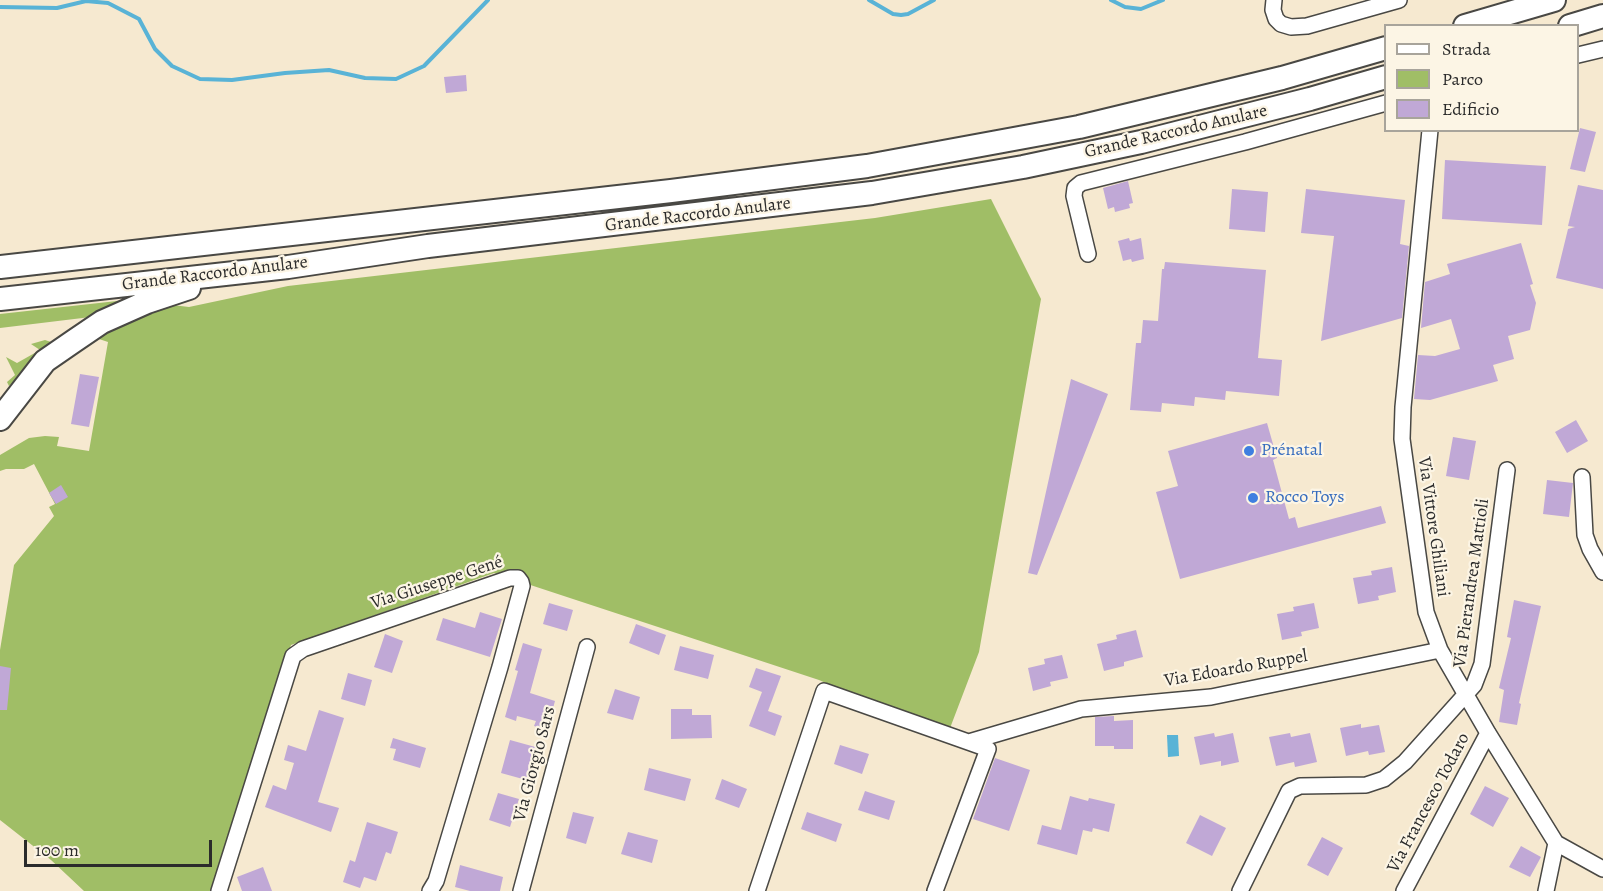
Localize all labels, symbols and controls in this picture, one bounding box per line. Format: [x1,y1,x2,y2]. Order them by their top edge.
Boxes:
legend [1384,24,1579,132]
text: Strada [1442,37,1491,61]
text: Parco [1442,67,1483,91]
text: Edificio [1442,97,1499,121]
street label: Grande Raccordo Anulare [1083,100,1269,164]
street label: Grande Raccordo Anulare [604,193,792,237]
street label: Grande Raccordo Anulare [121,252,309,296]
place label: Prénatal [1261,440,1322,462]
marker: Prénatal [1242,444,1256,458]
street label: Via Vittore Ghiliani [1412,456,1454,598]
place label: Rocco Toys [1265,487,1344,509]
marker: Rocco Toys [1246,491,1260,505]
street label: Via Pierandrea Mattioli [1449,497,1495,669]
street label: Via Giuseppe Gené [368,552,506,614]
street label: Via Edoardo Ruppel [1163,646,1309,692]
street label: Via Giorgio Sars [509,704,561,824]
street label: Via Francesco Todaro [1383,729,1475,877]
scale bar [27,828,214,866]
text: 100 m [35,838,79,862]

